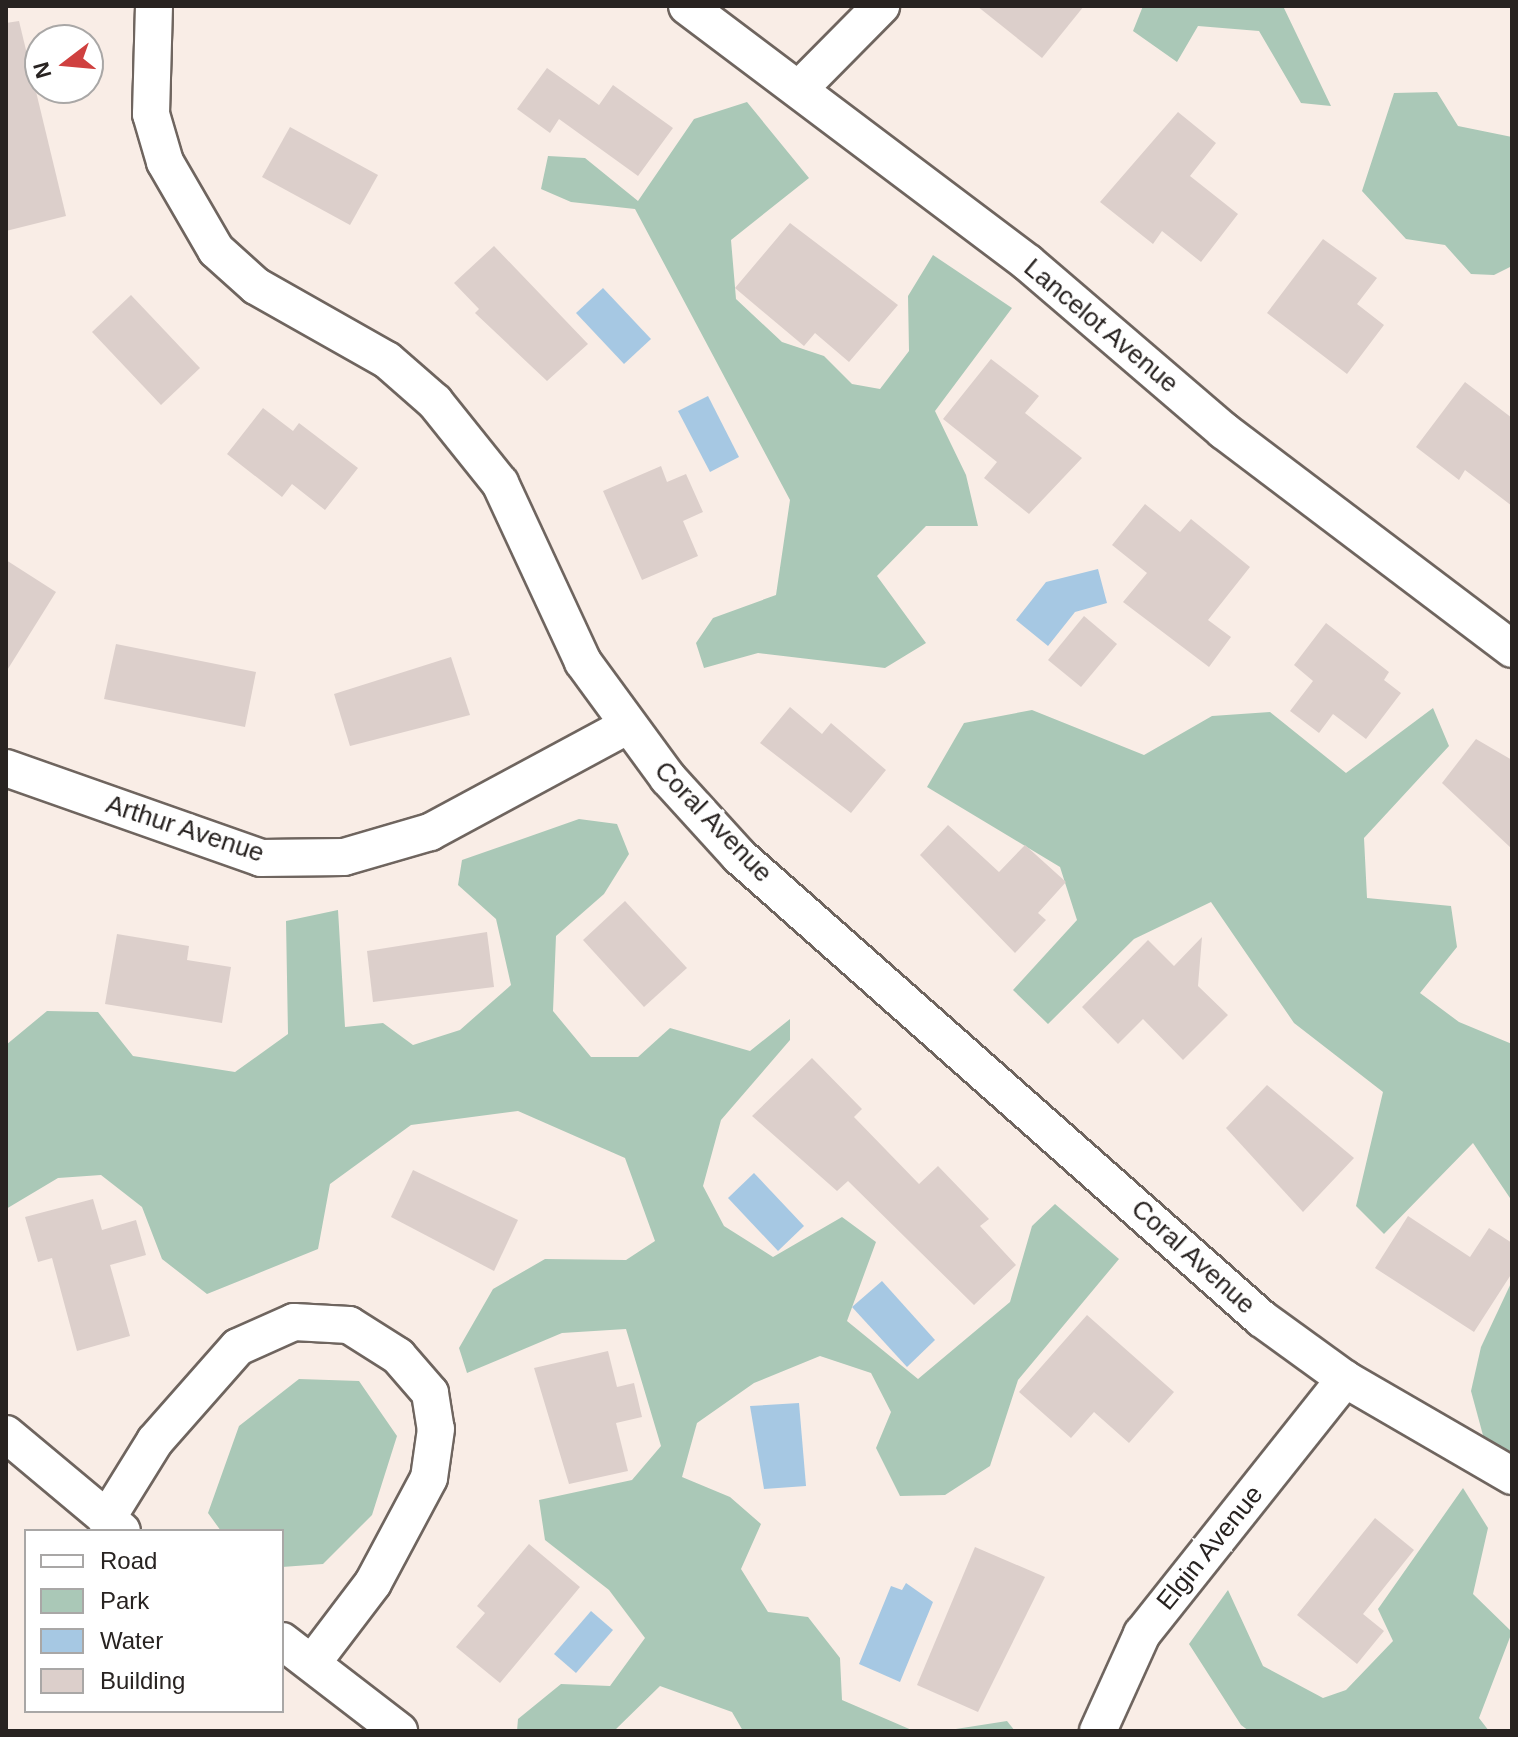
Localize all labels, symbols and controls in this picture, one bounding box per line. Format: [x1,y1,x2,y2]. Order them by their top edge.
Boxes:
north arrow [24,24,104,104]
text: N [28,59,57,81]
street label: Lancelot Avenue [1017,252,1185,400]
street label: Coral Avenue [647,755,779,889]
street label: Arthur Avenue [101,789,269,869]
street label: Coral Avenue [1124,1193,1262,1321]
street label: Elgin Avenue [1150,1479,1270,1617]
legend [24,1529,284,1713]
text: Road [100,1547,157,1574]
text: Park [100,1587,149,1614]
text: Water [100,1627,163,1654]
text: Building [100,1667,185,1694]

